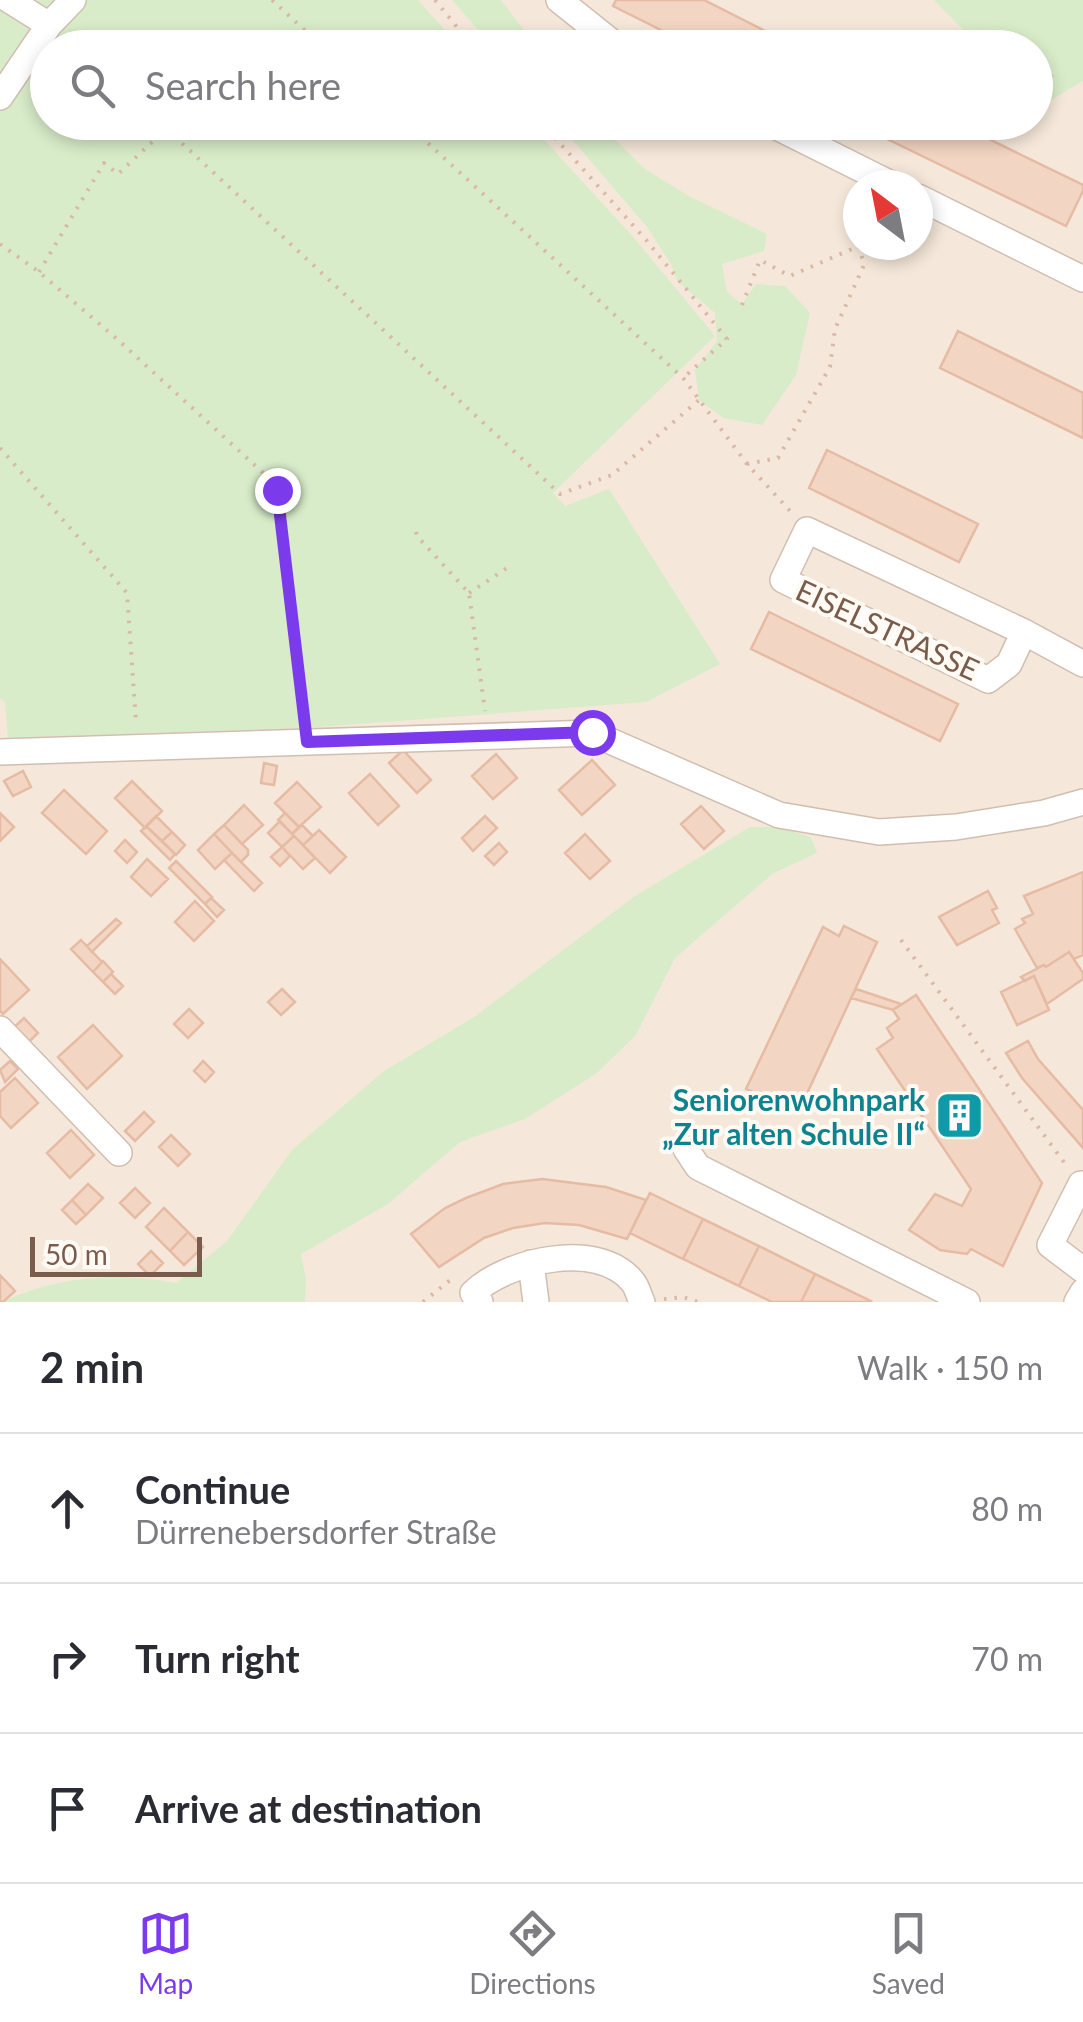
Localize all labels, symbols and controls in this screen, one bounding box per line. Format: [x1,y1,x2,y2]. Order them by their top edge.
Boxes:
search box [30,30,1053,140]
icon: search [65,58,120,113]
text: Search here [145,62,341,108]
north arrow [843,170,933,260]
route end [255,468,301,514]
street label: EISELSTRASSE [791,571,985,687]
route start [570,710,616,756]
place label: Seniorenwohnpark „Zur alten Schule II“ [662,1081,926,1151]
building icon: Seniorenwohnpark „Zur alten Schule II“ [934,1090,986,1142]
scale bar [30,1232,202,1276]
text: 50 m [45,1237,108,1271]
text: 2 min [40,1342,144,1392]
text: Walk · 150 m [857,1348,1043,1387]
text: Continue [135,1466,290,1512]
icon: ahead [40,1481,95,1536]
text: 80 m [971,1489,1043,1528]
text: Dürrenebersdorfer Straße [135,1512,497,1551]
icon: right [40,1631,95,1686]
text: Turn right [135,1635,300,1681]
text: 70 m [971,1639,1043,1678]
icon: arrive [40,1781,95,1836]
text: Arrive at destination [135,1785,482,1831]
tab: Map [138,1906,193,2000]
tab: Directions [469,1906,596,2000]
tab: Saved [872,1906,945,2000]

